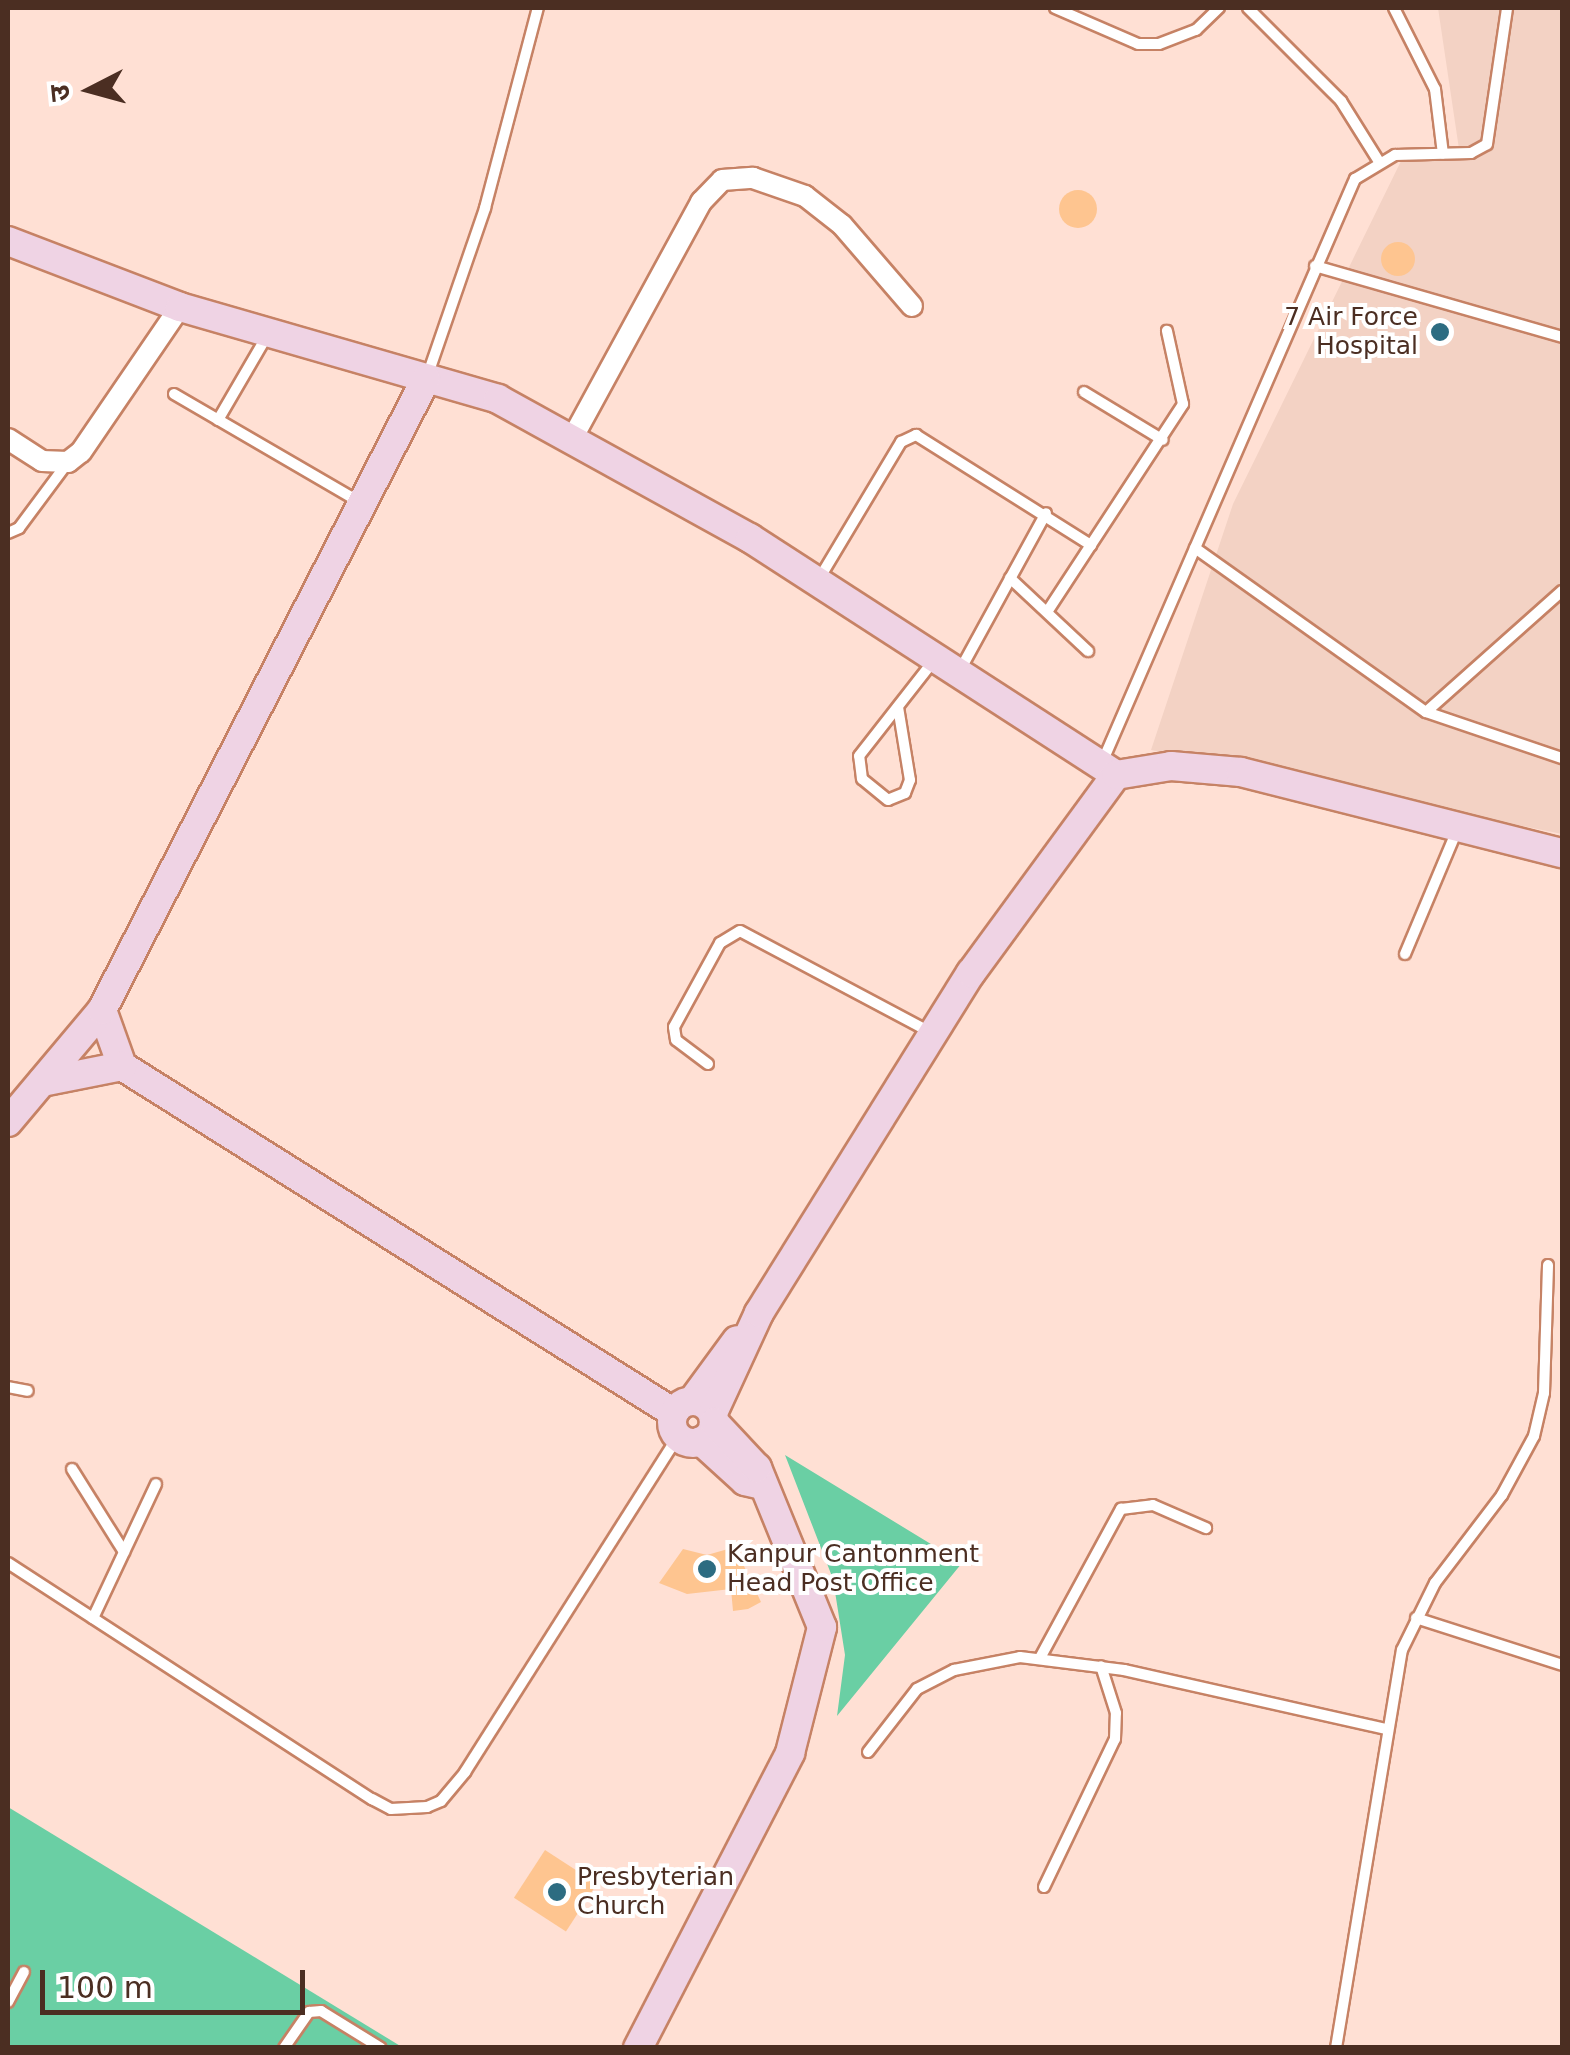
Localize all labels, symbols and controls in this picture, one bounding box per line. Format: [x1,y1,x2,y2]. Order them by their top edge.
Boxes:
north arrow [40,40,140,140]
text: उ [42,83,77,103]
place label: 7 Air Force Hospital [1284,303,1418,362]
marker: 7 Air Force Hospital [1427,319,1453,345]
place label: Kanpur Cantonment Head Post Office [727,1540,979,1599]
marker: Kanpur Cantonment Head Post Office [696,1558,718,1580]
place label: Presbyterian Church [577,1863,734,1922]
marker: Presbyterian Church [546,1881,568,1903]
scale bar [45,1950,310,2012]
text: 100 m [57,1970,153,2005]

